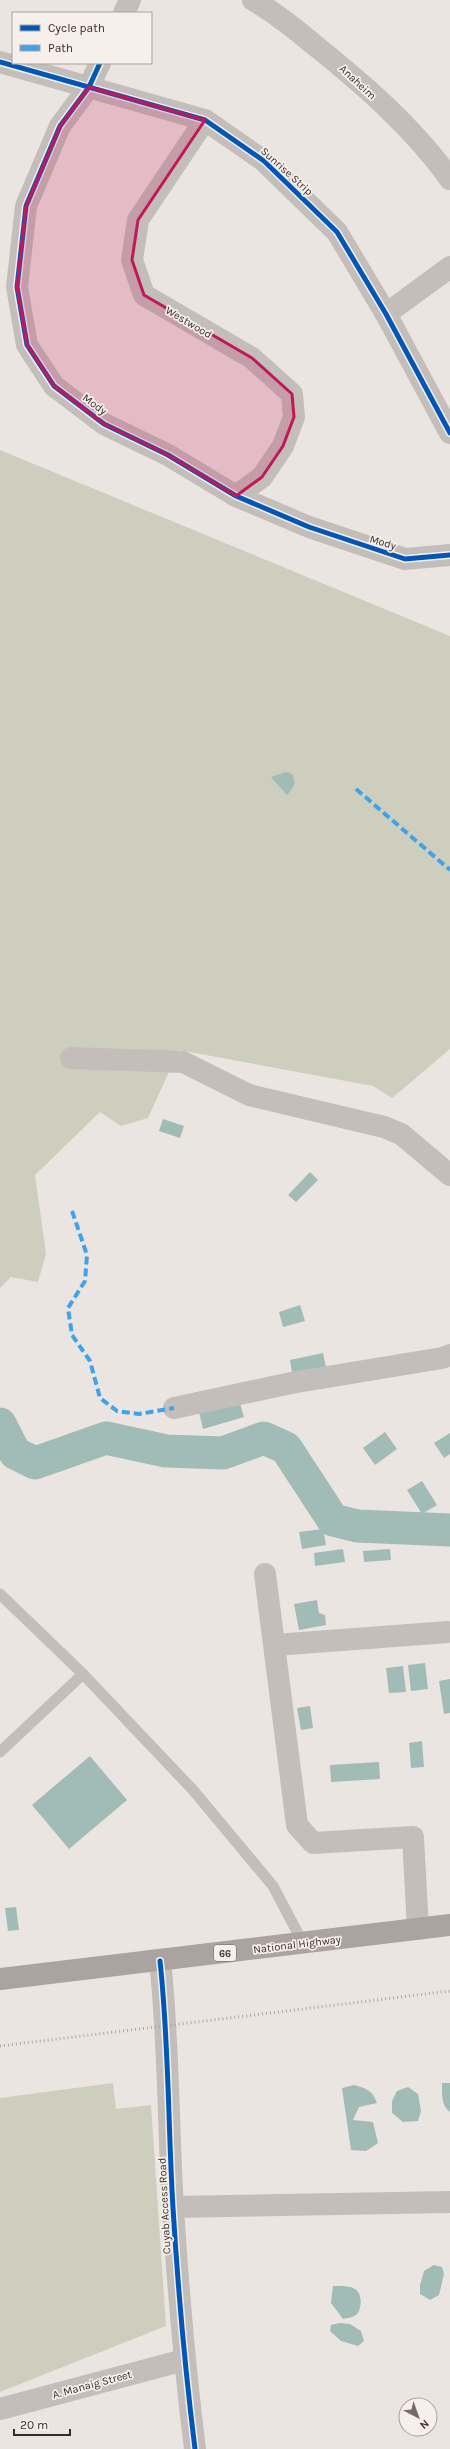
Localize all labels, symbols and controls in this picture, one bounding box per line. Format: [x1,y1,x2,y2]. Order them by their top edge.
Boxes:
legend [12,12,152,64]
text: Cycle path [48,21,105,35]
text: Path [48,41,73,55]
street label: Anaheim [337,62,379,102]
street label: Sunrise Strip [258,145,315,198]
street label: Westwood [163,304,214,341]
street label: Mody [80,391,109,418]
street label: Mody [368,532,398,553]
street label: National Highway [253,1933,342,1956]
road number: 66 [214,1945,236,1961]
street label: Cuyab Access Road [155,2157,174,2255]
street label: A. Manaig Street [51,2368,133,2401]
north arrow [398,2397,438,2437]
scale bar [14,2411,70,2437]
text: N [417,2417,431,2432]
text: 20 m [20,2418,48,2432]

